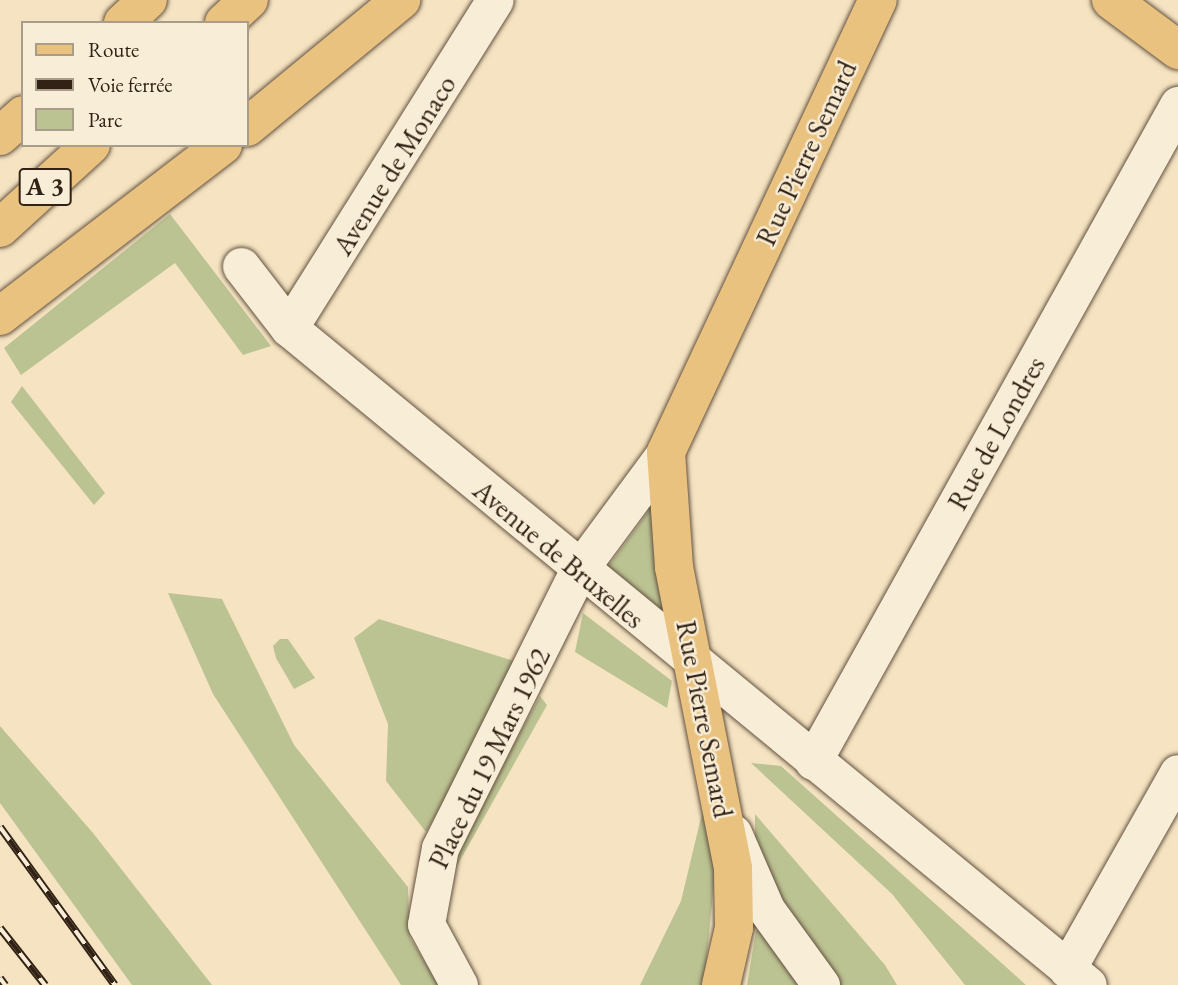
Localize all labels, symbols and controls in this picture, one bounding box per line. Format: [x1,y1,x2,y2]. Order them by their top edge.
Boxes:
legend [21,21,248,147]
text: Route [88,36,139,63]
street label: Rue Pierre Semard [748,55,864,251]
street label: Avenue de Monaco [325,69,463,261]
text: Voie ferrée [88,71,172,98]
text: Parc [88,106,122,133]
road number: A 3 [17,164,73,210]
street label: Rue de Londres [940,350,1052,516]
street label: Avenue de Bruxelles [467,473,651,635]
street label: Rue Pierre Semard [669,618,741,820]
street label: Place du 19 Mars 1962 [421,642,557,874]

